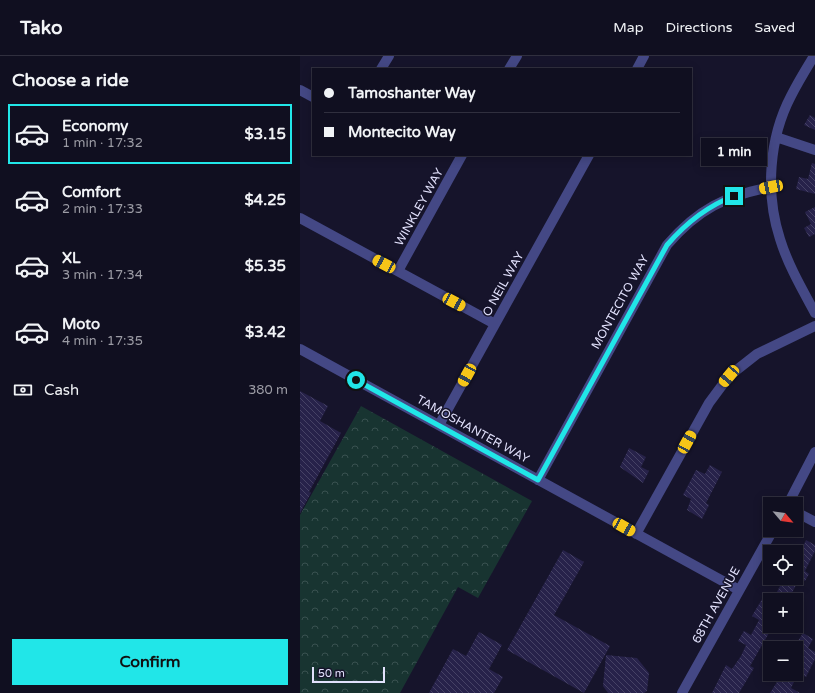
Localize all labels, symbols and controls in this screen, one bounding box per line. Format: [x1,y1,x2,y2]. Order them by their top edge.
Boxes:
text: Tako [20,17,62,39]
text: Map [613,19,644,36]
text: Directions [666,19,733,36]
text: Saved [755,19,795,36]
text: Choose a ride [12,69,129,91]
text: Tamoshanter Way [348,84,476,102]
icon: car [14,116,50,152]
text: Economy [62,117,128,135]
text: Montecito Way [348,123,456,141]
text: $3.15 [245,125,286,143]
text: 1 min · 17:32 [62,135,143,151]
callout: 1 min [701,138,767,166]
text: 1 min [717,144,751,160]
street label: WINKLEY WAY [392,165,446,248]
car [758,179,784,195]
icon: car [14,182,50,218]
text: Comfort [62,183,121,201]
route end [725,187,743,205]
text: $4.25 [245,191,286,209]
text: 2 min · 17:33 [62,201,143,217]
icon: car [14,248,50,284]
text: XL [62,249,81,267]
street label: O NEIL WAY [480,249,527,319]
street label: MONTECITO WAY [588,252,652,352]
car [371,253,397,275]
text: $5.35 [245,257,286,275]
text: 3 min · 17:34 [62,267,143,283]
car [441,291,467,313]
icon: car [14,314,50,350]
text: Moto [62,315,100,333]
text: $3.42 [245,323,286,341]
text: 4 min · 17:35 [62,333,143,349]
car [456,362,478,388]
car [717,363,741,389]
route start [347,371,365,389]
icon: cash [12,379,34,401]
text: Cash [44,381,79,399]
text: 380 m [248,382,288,398]
street label: TAMOSHANTER WAY [414,392,532,466]
car [676,429,698,455]
north arrow [763,497,803,537]
map controls [763,497,803,681]
car [611,516,637,538]
button: locate [763,545,803,585]
street label: 68TH AVENUE [689,564,743,646]
button: + [763,593,803,633]
button: Confirm [12,639,288,685]
button: − [763,641,803,681]
scale bar [312,665,385,684]
text: 50 m [318,667,345,680]

